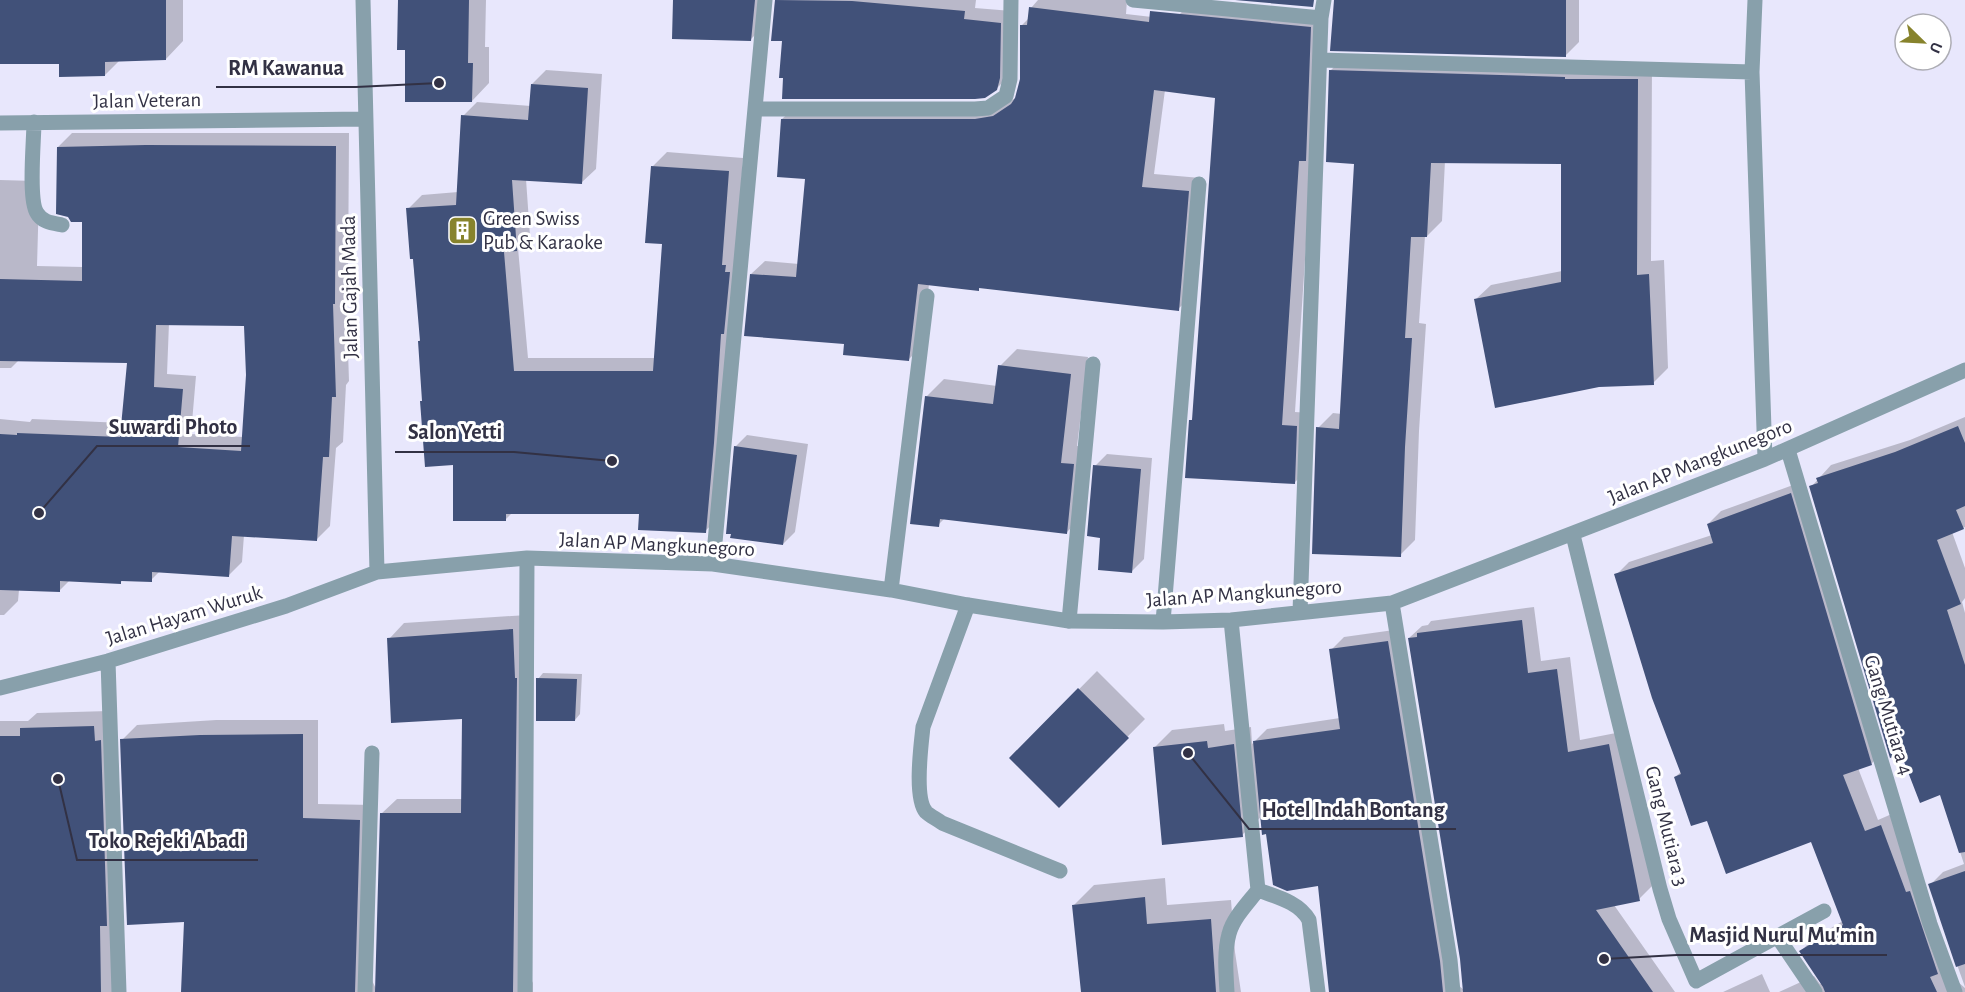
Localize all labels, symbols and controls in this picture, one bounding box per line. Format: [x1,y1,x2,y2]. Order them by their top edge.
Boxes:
north arrow [1893,12,1953,72]
text: U [1926,40,1945,56]
callout: RM Kawanua [216,47,356,87]
text: RM Kawanua [228,57,344,79]
street label: Jalan Veteran [93,89,201,112]
place label: Green Swiss Pub & Karaoke [483,208,603,253]
building icon: Green Swiss Pub & Karaoke [446,214,478,246]
street label: Jalan Gajah Mada [338,215,361,359]
callout: Suwardi Photo [97,406,250,446]
callout: Salon Yetti [395,412,514,452]
street label: Jalan AP Mangkunegoro [1605,415,1795,508]
text: Suwardi Photo [108,416,238,438]
text: Salon Yetti [408,421,502,443]
street label: Jalan AP Mangkunegoro [559,529,755,560]
street label: Jalan AP Mangkunegoro [1146,576,1343,611]
street label: Jalan Hayam Wuruk [104,582,265,649]
street label: Gang Mutiara 4 [1860,653,1917,778]
street label: Gang Mutiara 3 [1641,764,1692,888]
callout: Hotel Indah Bontang [1249,789,1456,829]
text: Hotel Indah Bontang [1261,799,1446,821]
callout: Toko Rejeki Abadi [77,820,258,860]
text: Toko Rejeki Abadi [88,830,246,853]
callout: Masjid Nurul Mu'min [1677,915,1887,955]
text: Masjid Nurul Mu'min [1689,924,1875,947]

